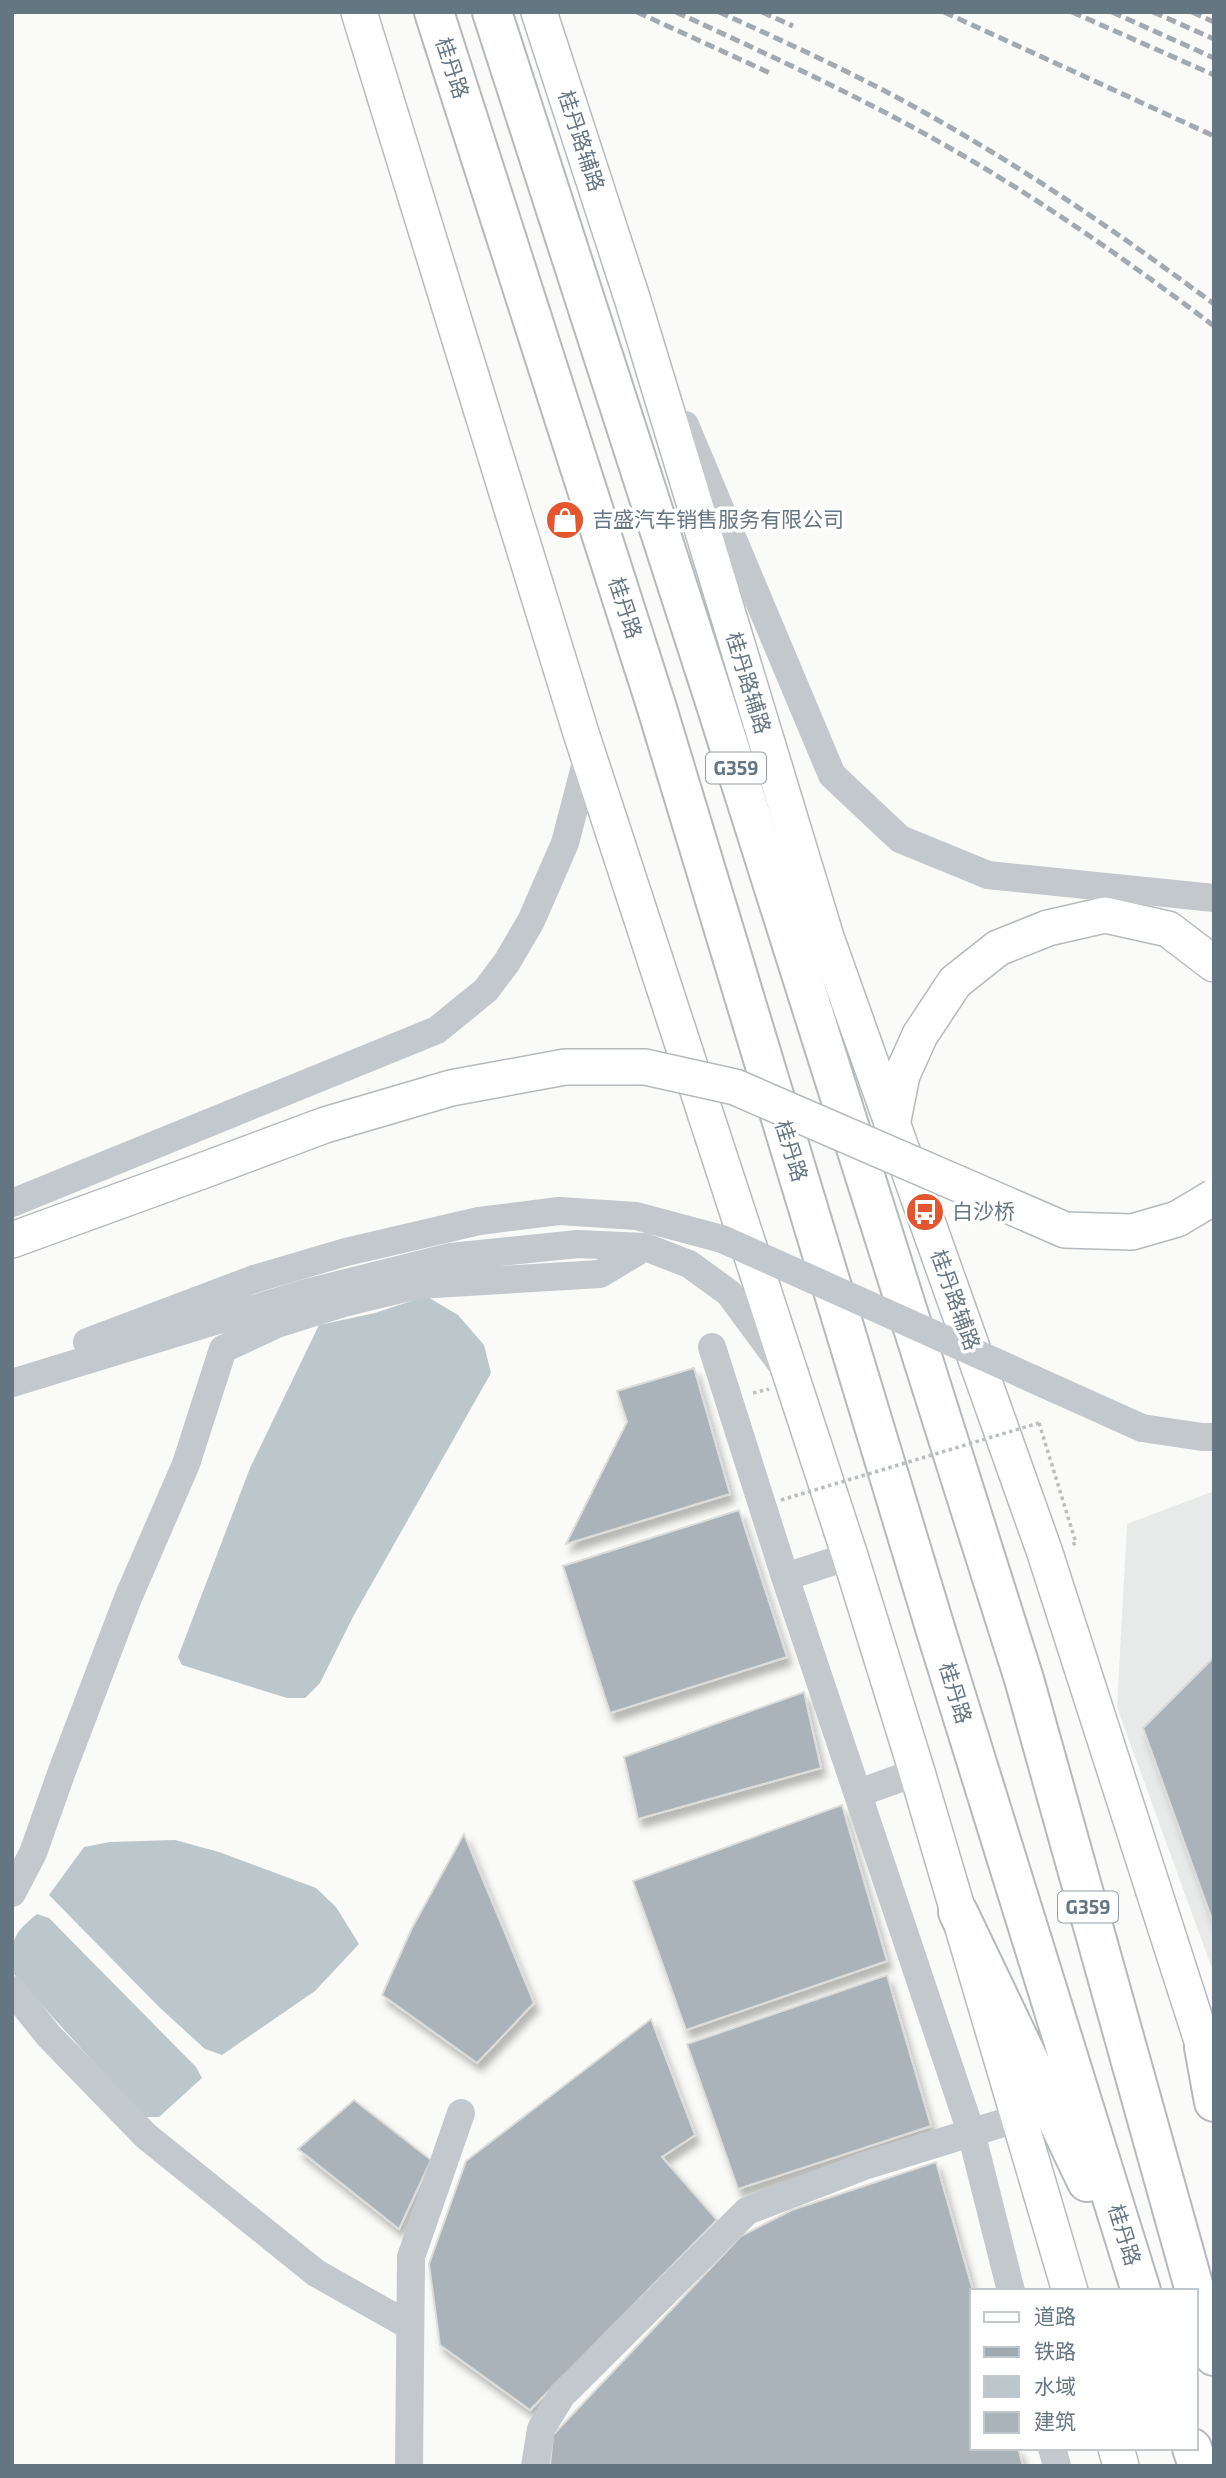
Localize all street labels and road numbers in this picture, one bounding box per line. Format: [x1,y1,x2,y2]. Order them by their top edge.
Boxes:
street label: 桂丹路 [432,34,475,101]
street label: 桂丹路辅路 [554,87,611,194]
street label: 桂丹路 [605,574,648,641]
street label: 桂丹路辅路 [722,629,777,736]
road number: G359 [706,752,766,783]
street label: 桂丹路 [771,1117,814,1184]
street label: 桂丹路辅路 [927,1246,986,1353]
street label: 桂丹路 [935,1659,978,1726]
road number: G359 [1058,1892,1118,1923]
street label: 桂丹路 [1104,2201,1147,2268]

